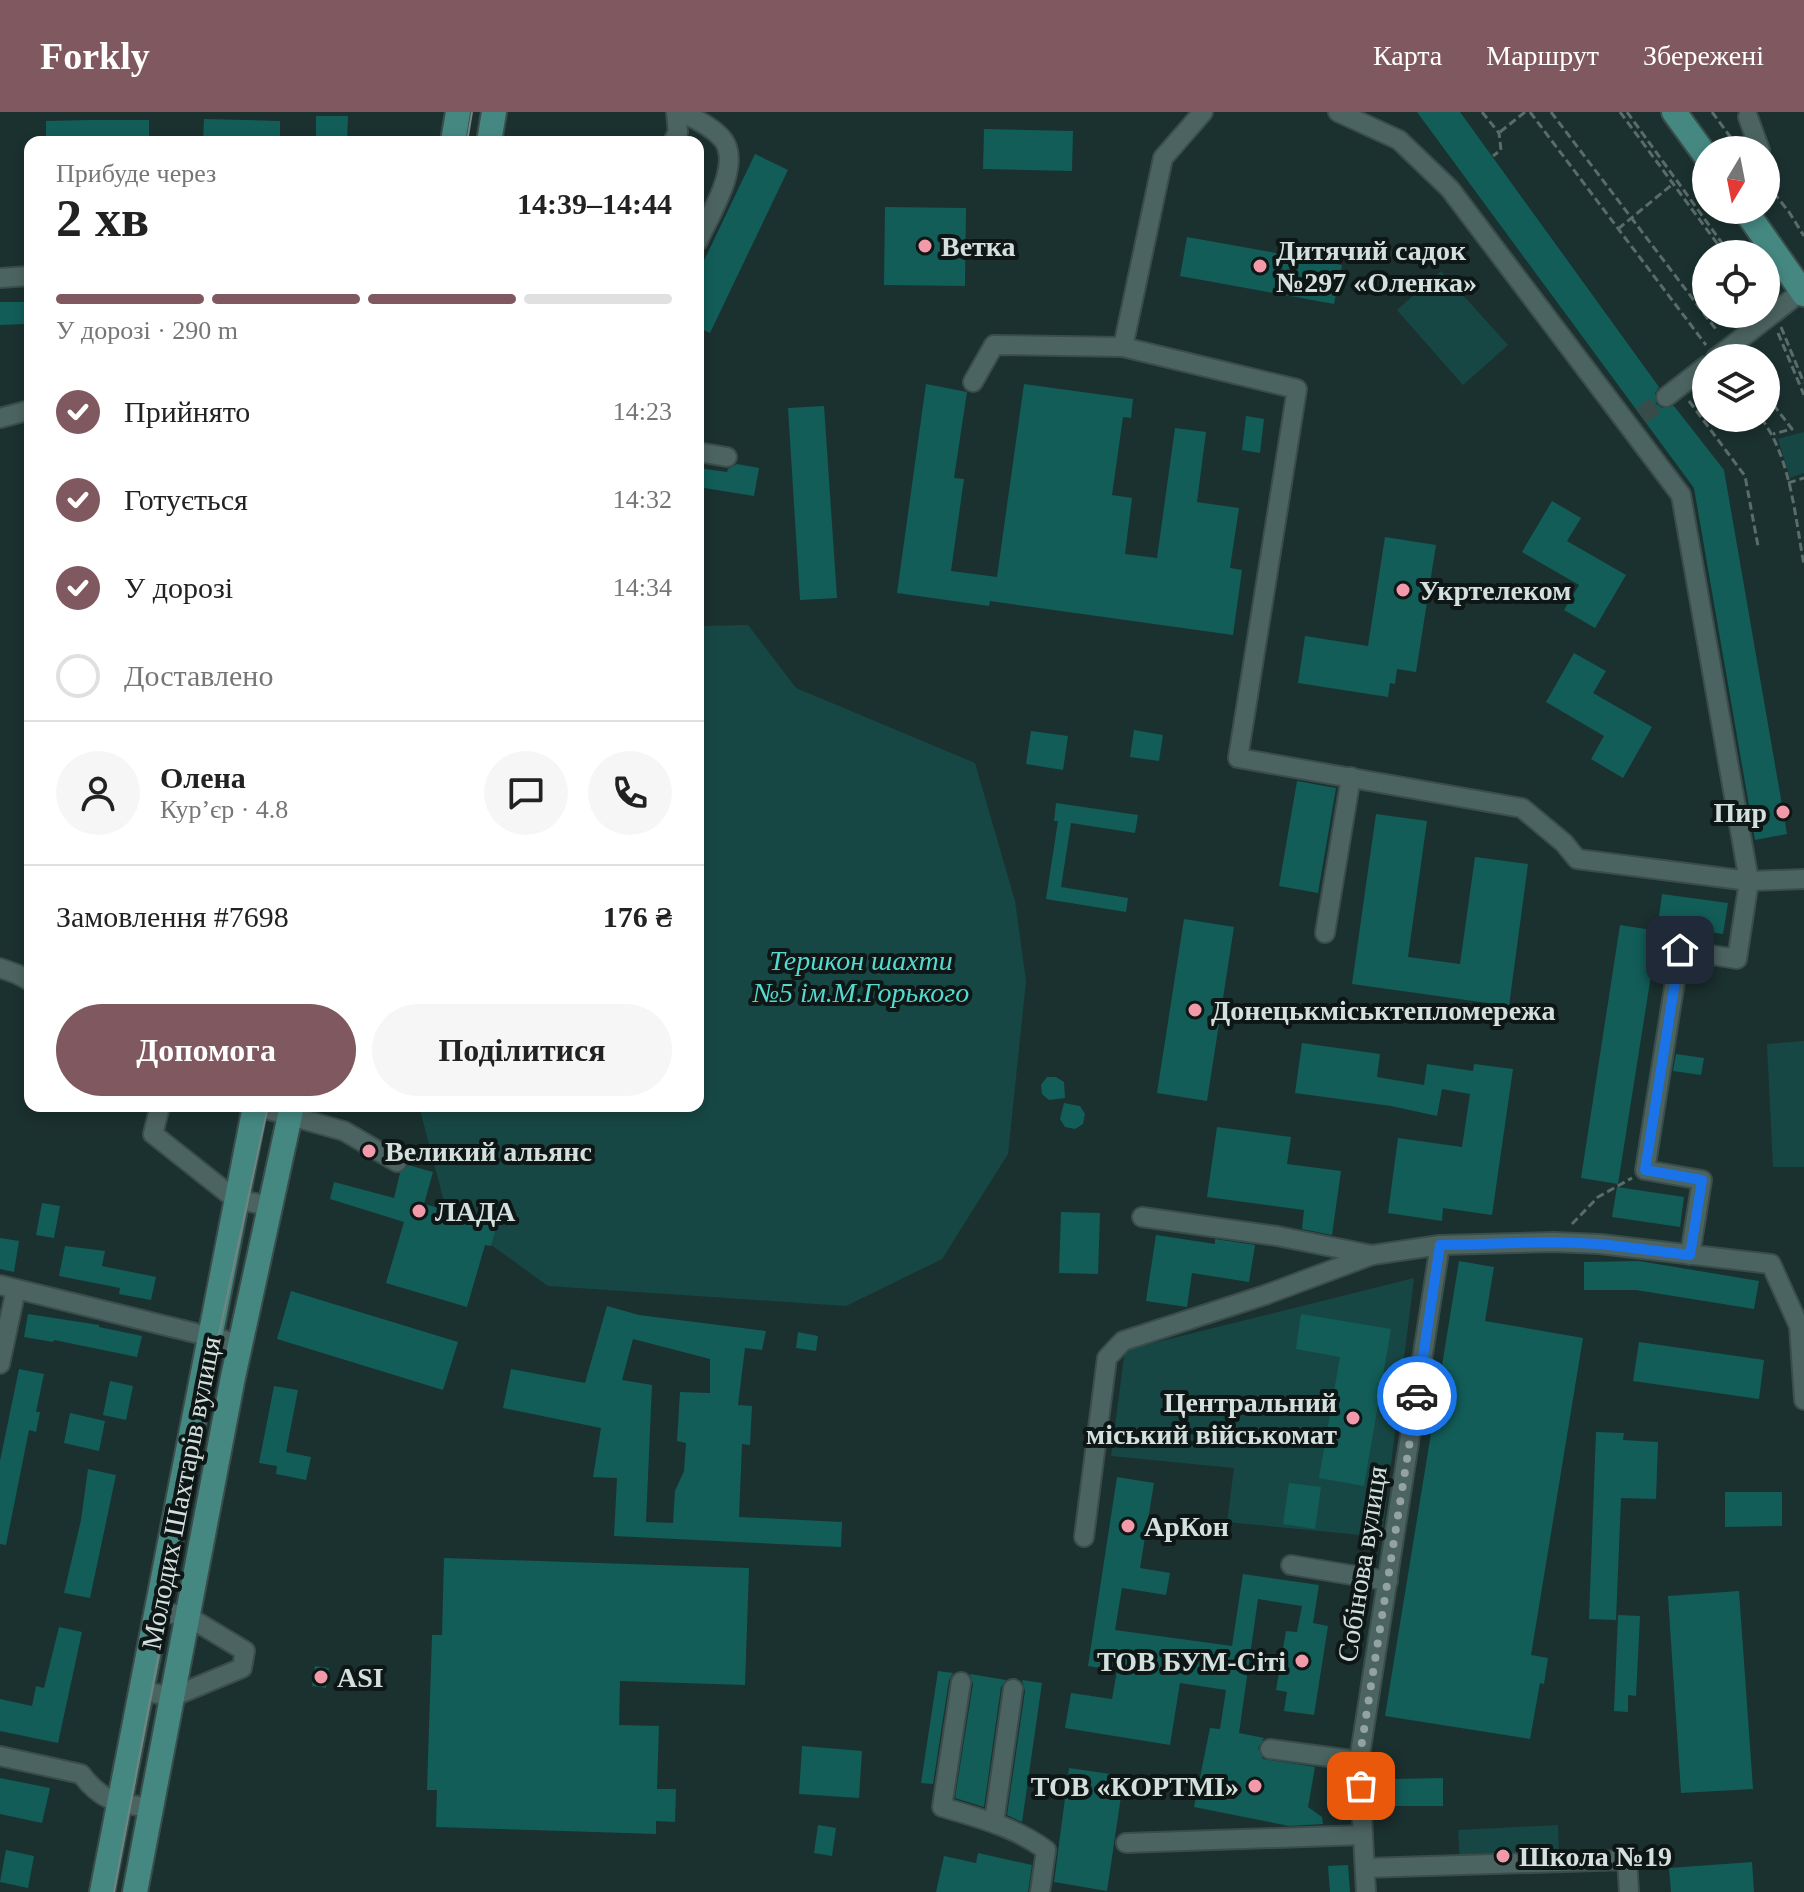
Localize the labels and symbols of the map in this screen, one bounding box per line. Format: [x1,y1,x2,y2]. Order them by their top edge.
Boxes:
north arrow [1692,136,1780,224]
place label: Ветка [941,231,1016,262]
place label: Дитячий садок №297 «Оленка» [1276,235,1477,298]
marker: Ветка [916,237,934,255]
marker: Дитячий садок №297 «Оленка» [1251,257,1269,275]
place label: Укртелеком [1419,575,1571,606]
marker: Укртелеком [1394,581,1412,599]
place label: Пир [1714,797,1767,828]
marker: Пир [1774,803,1792,821]
pin [1646,916,1714,984]
park label: Терикон шахти №5 ім.М.Горького [752,945,969,1008]
place label: Донецькміськтепломережа [1211,995,1555,1026]
marker: Донецькміськтепломережа [1186,1001,1204,1019]
place label: Великий альянс [385,1136,592,1167]
marker: Великий альянс [360,1142,378,1160]
place label: ЛАДА [435,1196,516,1227]
marker: ЛАДА [410,1202,428,1220]
street label: Молодих Шахтарів вулиця [135,1334,227,1652]
courier [1377,1356,1457,1436]
place label: Центральний міський військомат [1086,1387,1337,1450]
marker: Центральний міський військомат [1344,1409,1362,1427]
street label: Собінова вулиця [1331,1464,1393,1664]
place label: АрКон [1144,1511,1229,1542]
marker: АрКон [1119,1517,1137,1535]
place label: ТОВ БУМ-Сіті [1097,1646,1286,1677]
marker: ТОВ БУМ-Сіті [1293,1652,1311,1670]
place label: ASI [337,1662,384,1693]
marker: ASI [312,1668,330,1686]
pin [1327,1752,1395,1820]
place label: ТОВ «КОРТМІ» [1031,1771,1239,1802]
marker: ТОВ «КОРТМІ» [1246,1777,1264,1795]
place label: Школа №19 [1519,1841,1672,1872]
marker: Школа №19 [1494,1847,1512,1865]

